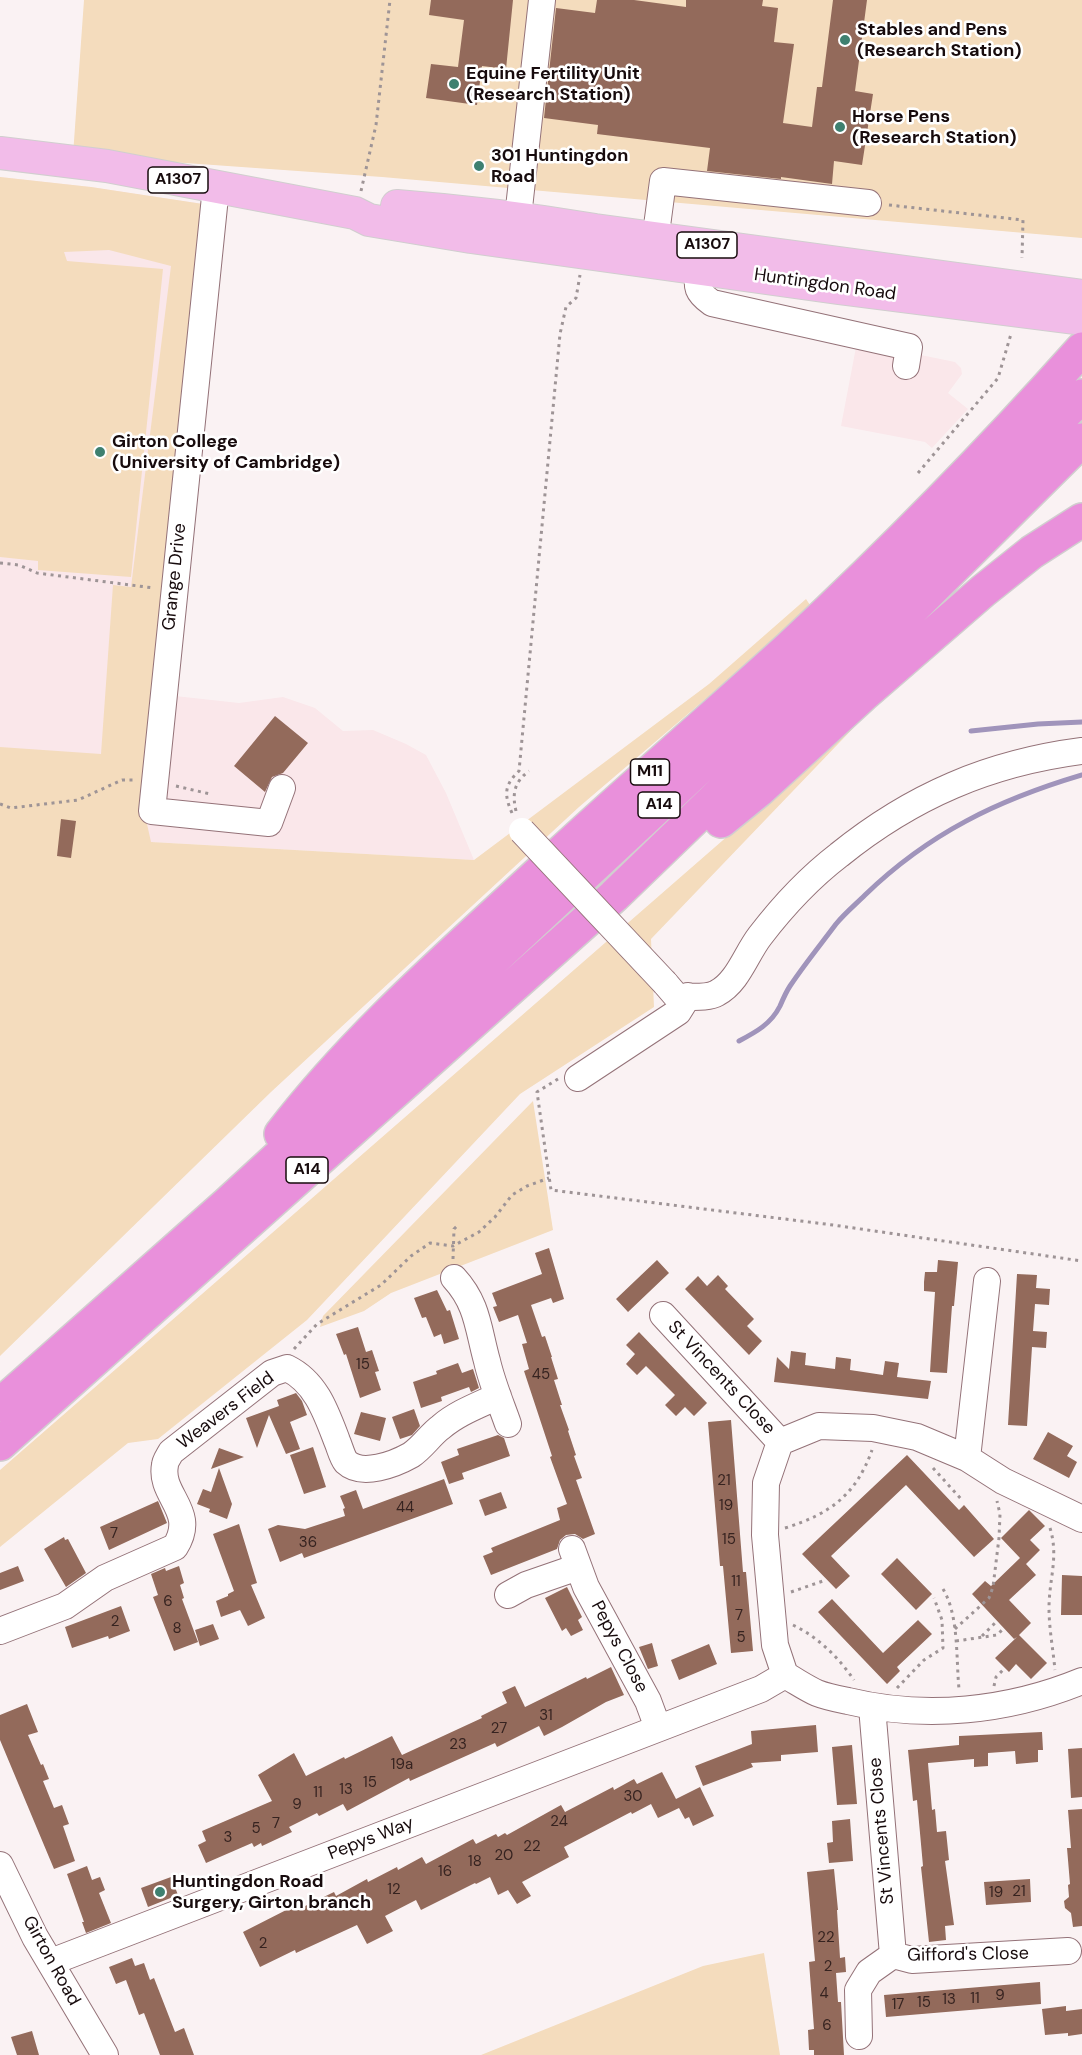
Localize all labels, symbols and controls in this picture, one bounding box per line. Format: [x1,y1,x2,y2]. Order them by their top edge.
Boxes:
place label: Stables and Pens (Research Station) [857,19,1022,62]
marker: Stables and Pens (Research Station) [838,33,852,47]
place label: Equine Fertility Unit (Research Station) [466,63,640,106]
marker: Equine Fertility Unit (Research Station) [447,77,461,91]
place label: Horse Pens (Research Station) [852,106,1017,148]
marker: Horse Pens (Research Station) [833,120,847,134]
place label: 301 Huntingdon Road [491,145,628,188]
marker: 301 Huntingdon Road [472,159,486,173]
road number: A1307 [148,167,208,193]
road number: A1307 [677,232,737,258]
street label: Huntingdon Road [753,264,897,306]
place label: Girton College (University of Cambridge) [112,431,340,474]
marker: Girton College (University of Cambridge) [93,445,107,459]
street label: Grange Drive [159,522,191,632]
road number: M11 [630,759,670,785]
road number: A14 [638,792,680,818]
road number: A14 [286,1157,328,1183]
street label: St Vincents Close [663,1317,779,1439]
house number: 15 [356,1356,370,1374]
house number: 45 [532,1366,550,1384]
street label: Weavers Field [173,1368,279,1454]
house number: 21 [717,1472,731,1490]
house number: 19 [719,1497,733,1515]
house number: 44 [396,1499,414,1517]
house number: 7 [110,1525,118,1543]
house number: 15 [722,1531,736,1549]
house number: 36 [299,1534,317,1552]
house number: 11 [731,1573,741,1591]
house number: 6 [163,1593,173,1611]
street label: Pepys Close [586,1597,652,1697]
house number: 7 [735,1607,743,1625]
house number: 2 [111,1613,119,1631]
house number: 8 [172,1620,182,1638]
house number: 5 [736,1629,746,1647]
house number: 31 [539,1707,553,1725]
house number: 27 [491,1720,507,1738]
house number: 23 [449,1736,467,1754]
house number: 19a [391,1756,413,1774]
street label: St Vincents Close [865,1757,899,1905]
house number: 15 [363,1774,377,1792]
house number: 13 [339,1781,353,1799]
house number: 11 [313,1784,323,1802]
house number: 30 [623,1788,643,1806]
house number: 9 [292,1796,302,1814]
street label: Pepys Way [325,1813,417,1865]
house number: 24 [550,1813,568,1831]
house number: 7 [272,1815,280,1833]
house number: 5 [251,1820,261,1838]
house number: 3 [224,1829,232,1847]
house number: 22 [523,1838,541,1856]
house number: 20 [495,1847,513,1865]
house number: 18 [468,1853,482,1871]
house number: 16 [438,1863,452,1881]
place label: Huntingdon Road Surgery, Girton branch [172,1871,371,1914]
house number: 12 [387,1881,401,1899]
house number: 21 [1012,1883,1026,1901]
house number: 19 [989,1884,1003,1902]
marker: Huntingdon Road Surgery, Girton branch [153,1885,167,1899]
street label: Girton Road [18,1912,84,2010]
house number: 22 [817,1929,835,1947]
house number: 2 [259,1935,267,1953]
street label: Gifford's Close [907,1943,1029,1967]
house number: 2 [824,1958,832,1976]
house number: 4 [819,1985,829,2003]
house number: 9 [995,1987,1005,2005]
house number: 11 [970,1990,980,2008]
house number: 13 [942,1991,956,2009]
house number: 15 [917,1994,931,2012]
house number: 17 [892,1996,904,2014]
house number: 6 [822,2017,832,2035]

